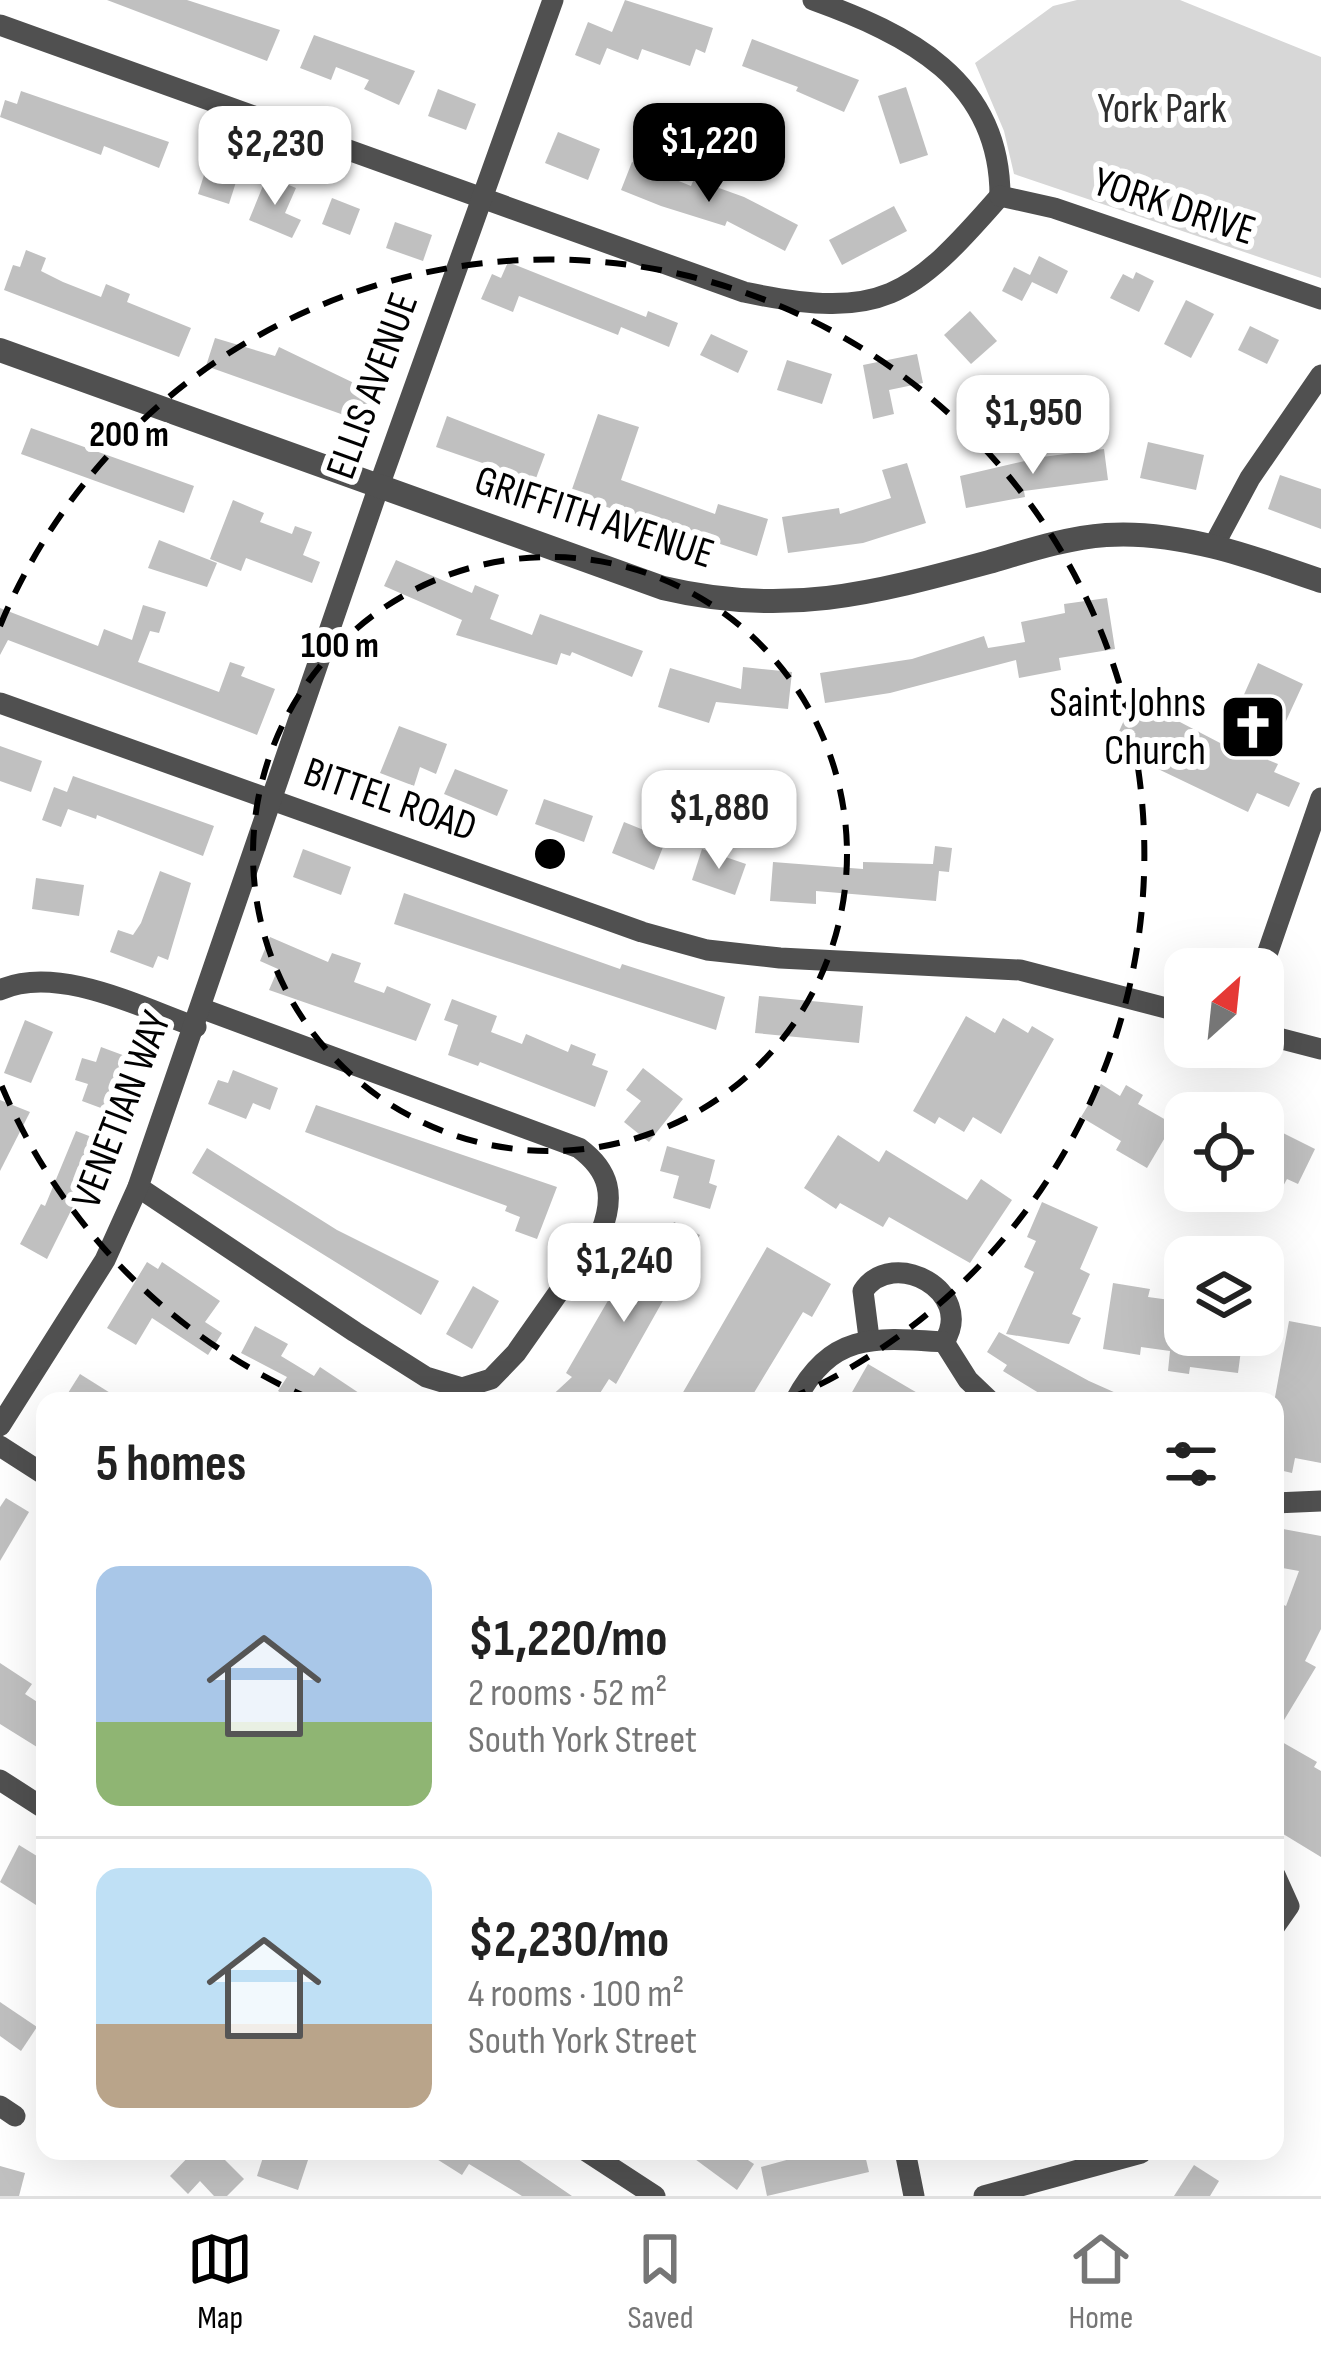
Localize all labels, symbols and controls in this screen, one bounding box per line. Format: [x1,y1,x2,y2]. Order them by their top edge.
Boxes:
park label: York Park [1097,84,1227,135]
pin: $1,220 [611,103,807,205]
pin: $2,230 [177,106,373,208]
text: $1,220 [660,118,758,165]
text: $2,230 [225,121,325,168]
street label: YORK DRIVE [1087,157,1261,257]
street label: ELLIS AVENUE [316,286,430,486]
pin: $1,950 [935,375,1131,477]
text: $1,950 [983,390,1083,437]
text: 200 m [89,414,169,457]
street label: GRIFFITH AVENUE [468,455,720,581]
text: 100 m [301,625,379,668]
place label: Saint Johns Church [1049,678,1206,777]
church icon: Saint Johns Church [1218,692,1288,762]
street label: BITTEL ROAD [297,747,483,853]
pin: $1,880 [621,770,817,872]
text: $1,880 [669,785,769,832]
centre of rings [529,833,571,875]
north arrow [1164,948,1284,1068]
map controls [1164,948,1284,1356]
street label: VENETIAN WAY [61,1004,183,1216]
button: locate [1164,1092,1284,1212]
pin: $1,240 [526,1223,722,1325]
button: layers [1164,1236,1284,1356]
text: $1,240 [575,1238,673,1285]
icon: filters [1158,1431,1224,1497]
text: 5 homes [96,1434,246,1495]
text: $1,220/mo [468,1609,667,1670]
icon: home [192,1614,336,1758]
text: 2 rooms · 52 m² [468,1670,668,1717]
text: South York Street [468,1717,697,1764]
text: $2,230/mo [468,1910,669,1971]
icon: home [192,1916,336,2060]
text: 4 rooms · 100 m² [468,1971,684,2018]
text: South York Street [468,2018,697,2065]
tab: Map [187,2226,253,2338]
tab: Saved [627,2226,694,2338]
tab: Home [1068,2226,1134,2338]

